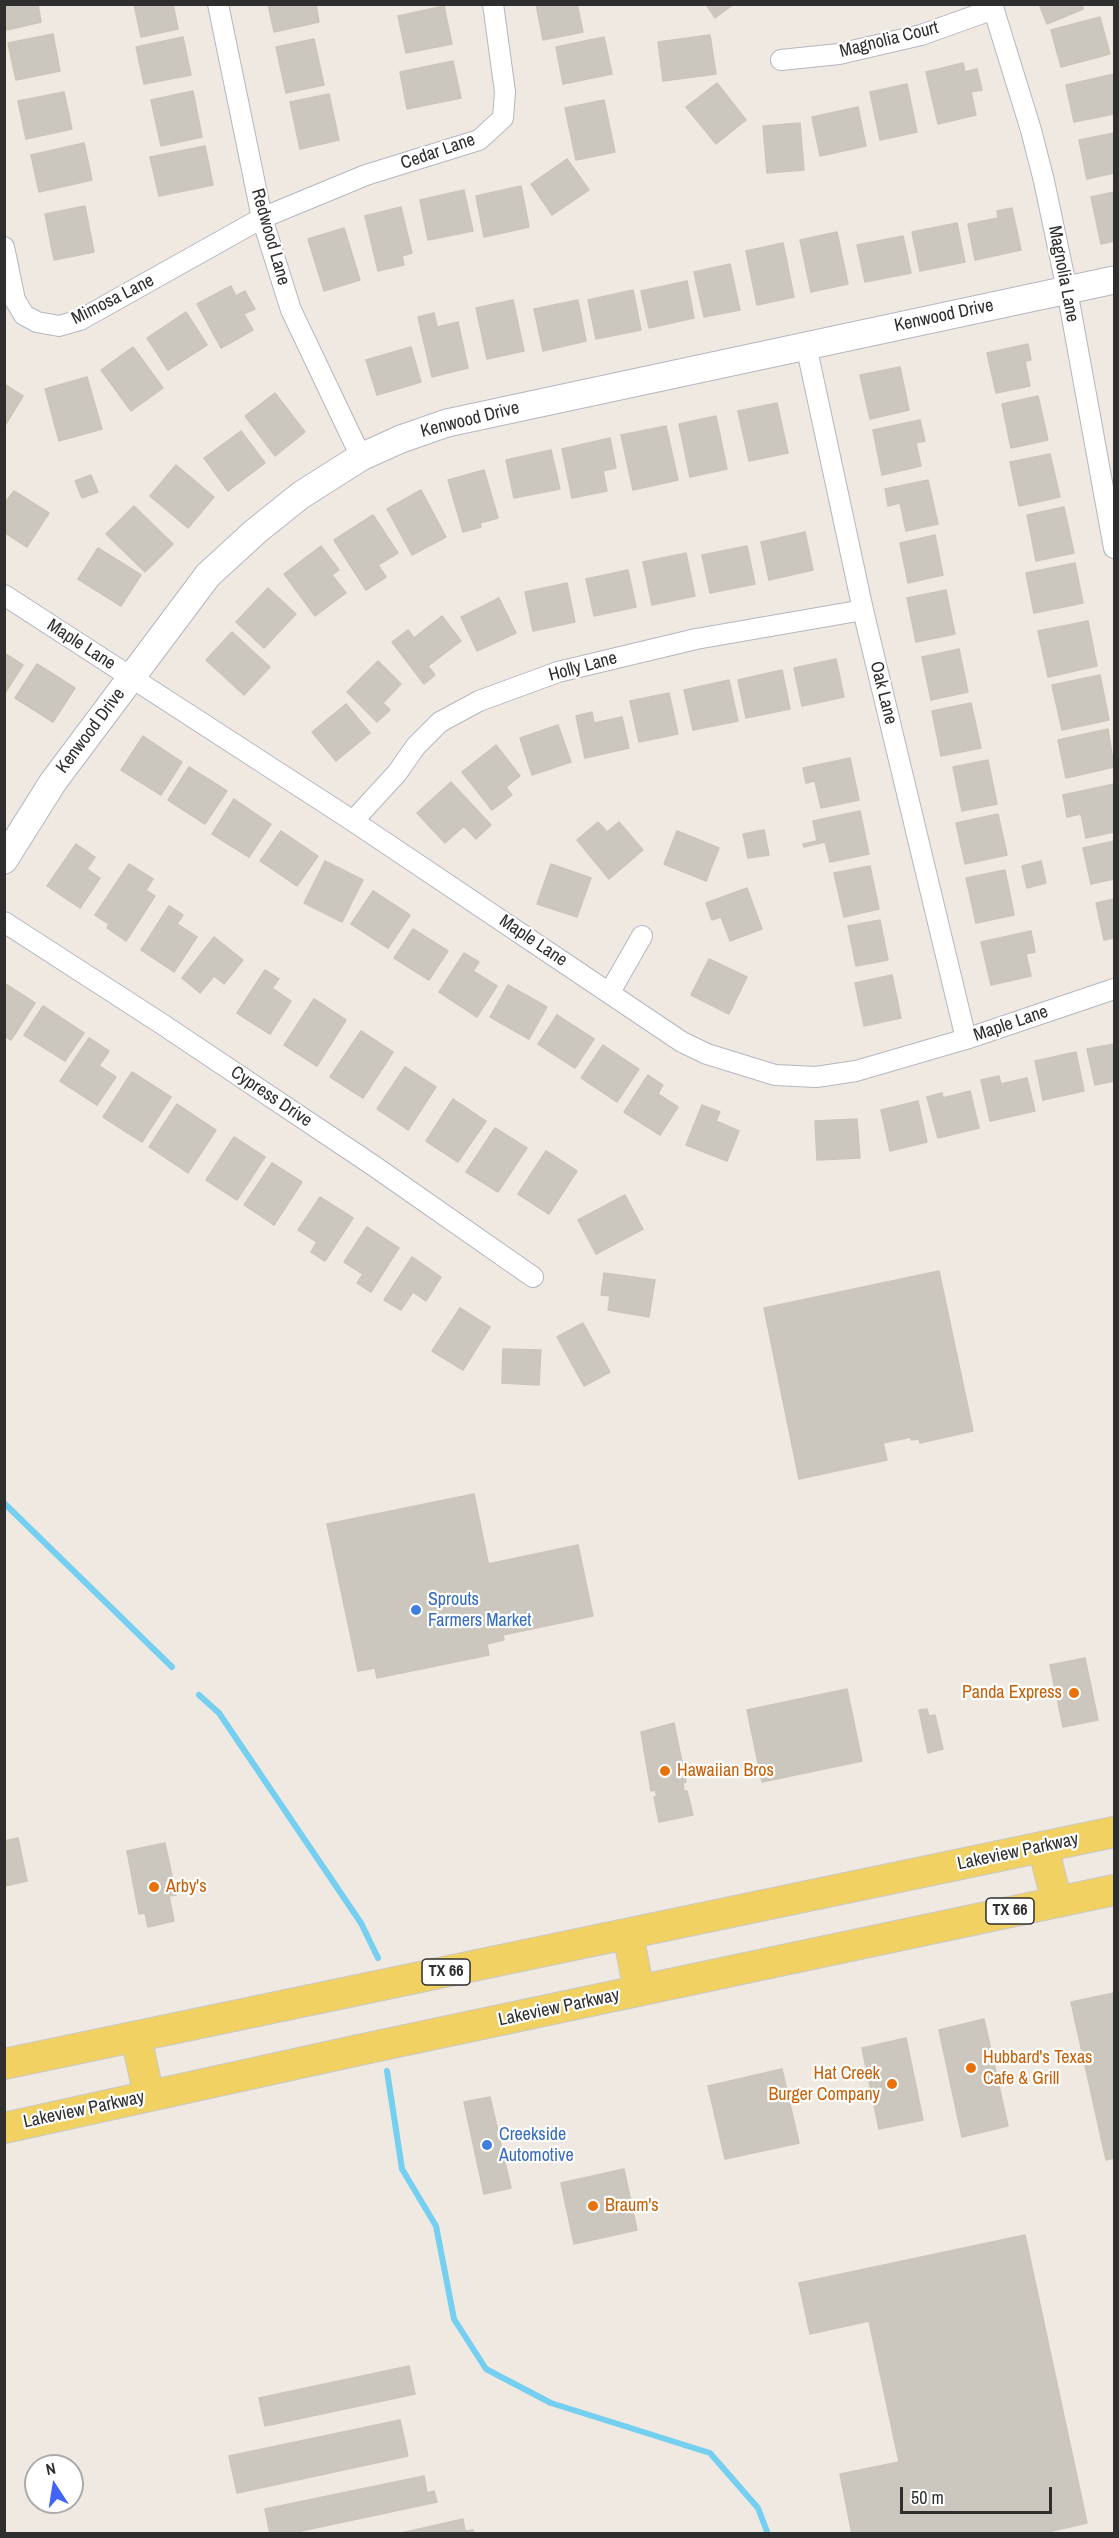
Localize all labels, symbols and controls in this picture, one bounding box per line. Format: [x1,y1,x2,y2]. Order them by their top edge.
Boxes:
street label: Magnolia Court [837,17,941,63]
street label: Cedar Lane [398,129,478,175]
street label: Redwood Lane [246,186,294,288]
street label: Magnolia Lane [1043,224,1083,324]
street label: Mimosa Lane [68,270,158,330]
street label: Kenwood Drive [892,295,996,337]
street label: Kenwood Drive [418,397,522,443]
street label: Maple Lane [43,615,119,675]
street label: Holly Lane [547,648,619,686]
street label: Oak Lane [865,659,901,727]
street label: Kenwood Drive [52,684,130,778]
street label: Maple Lane [495,910,571,972]
street label: Maple Lane [971,1001,1051,1047]
street label: Cypress Drive [226,1062,316,1132]
place label: Sprouts Farmers Market [428,1589,531,1632]
marker: Sprouts Farmers Market [409,1603,423,1617]
place label: Panda Express [962,1682,1062,1704]
marker: Panda Express [1067,1686,1081,1700]
place label: Hawaiian Bros [677,1760,774,1782]
marker: Hawaiian Bros [658,1764,672,1778]
street label: Lakeview Parkway [956,1829,1080,1875]
place label: Arby's [166,1876,207,1898]
marker: Arby's [147,1880,161,1894]
road number: TX 66 [986,1898,1034,1924]
road number: TX 66 [422,1959,470,1985]
street label: Lakeview Parkway [497,1985,621,2031]
place label: Hubbard's Texas Cafe & Grill [983,2047,1092,2090]
marker: Hubbard's Texas Cafe & Grill [964,2061,978,2075]
place label: Hat Creek Burger Company [768,2063,880,2106]
marker: Hat Creek Burger Company [885,2077,899,2091]
street label: Lakeview Parkway [22,2087,146,2133]
place label: Creekside Automotive [499,2124,574,2166]
marker: Creekside Automotive [480,2138,494,2152]
place label: Braum's [605,2195,659,2217]
marker: Braum's [586,2199,600,2213]
north arrow [24,2454,84,2514]
text: N [44,2457,58,2480]
scale bar [903,2475,1054,2513]
text: 50 m [911,2485,944,2510]

